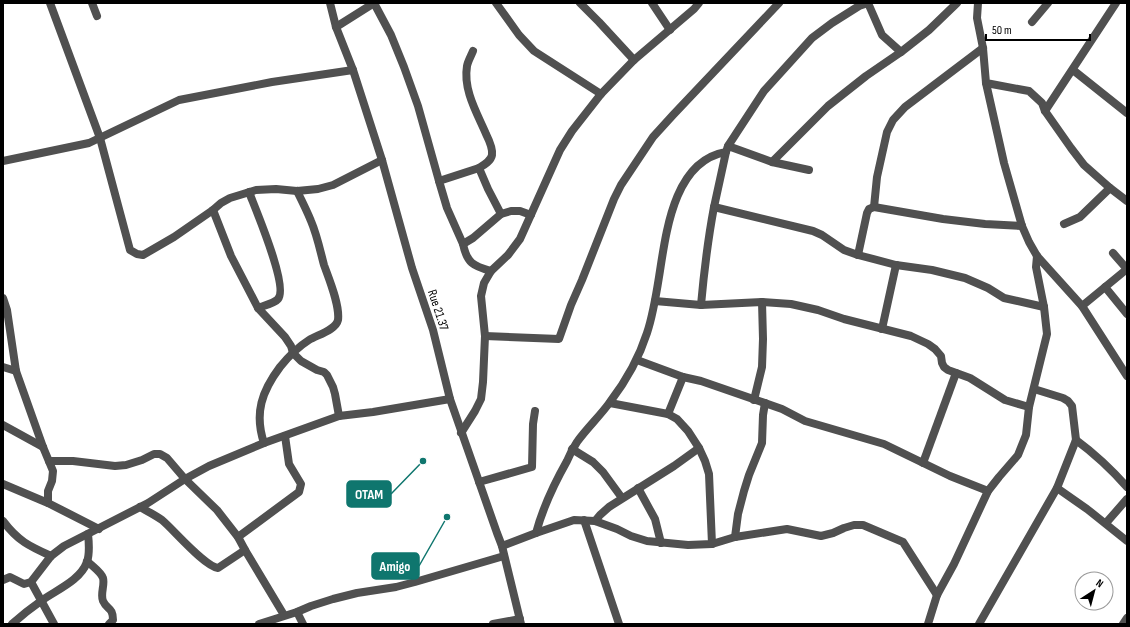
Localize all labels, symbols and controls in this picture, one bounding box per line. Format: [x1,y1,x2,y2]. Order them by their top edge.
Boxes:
scale bar [986,16,1090,42]
text: 50 m [992,23,1012,38]
street label: Rue 21.37 [424,287,452,333]
callout: OTAM [347,481,391,507]
text: OTAM [355,486,383,503]
callout: Amigo [372,553,419,579]
text: Amigo [379,558,410,575]
north arrow [1074,571,1114,611]
text: N [1093,576,1106,590]

